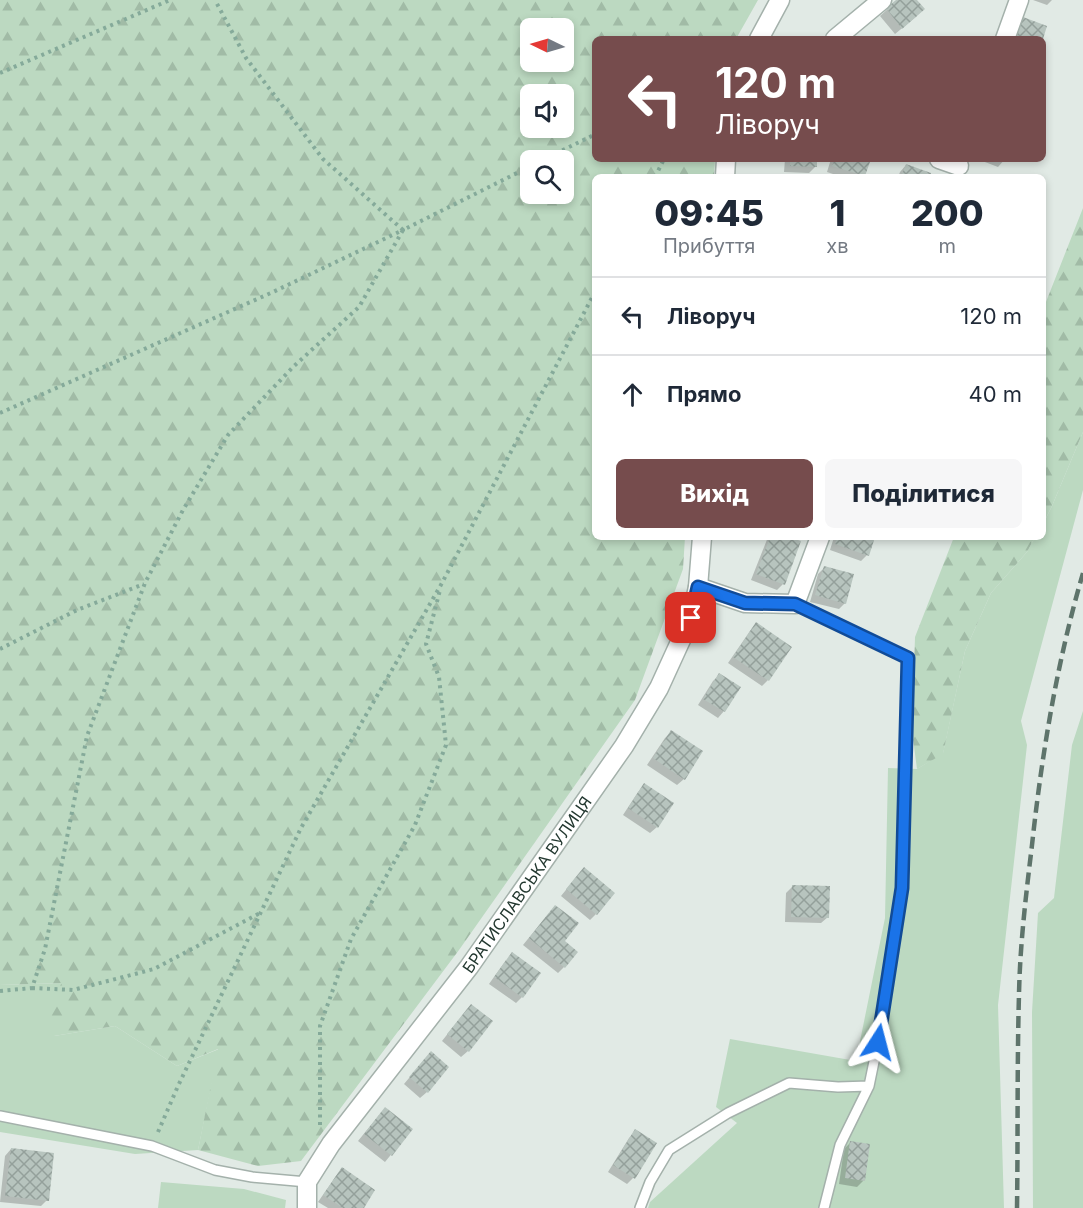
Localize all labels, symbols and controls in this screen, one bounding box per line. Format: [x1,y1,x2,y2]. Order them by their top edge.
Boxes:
north arrow [520,18,574,72]
map controls [520,18,574,204]
text: 120 m [715,57,836,108]
icon: left [616,60,694,138]
button: sound [520,84,574,138]
text: Ліворуч [715,108,820,141]
button: search [520,150,574,204]
text: 09:45 [654,191,764,235]
text: 1 [829,191,845,235]
text: 200 [911,191,984,235]
text: Прибуття [663,234,755,258]
text: хв [826,234,849,258]
text: m [939,234,956,258]
icon: left [616,300,649,333]
text: Ліворуч [667,303,755,329]
text: 120 m [960,303,1022,329]
icon: ahead [616,378,649,411]
text: Прямо [667,381,741,407]
text: 40 m [968,381,1022,407]
button: Вихід [616,459,813,528]
button: Поділитися [825,459,1022,528]
pin [665,592,716,643]
icon: arrive [674,601,707,634]
street label: БРАТИСЛАВСЬКА ВУЛИЦЯ [458,792,596,977]
position arrow [846,1010,910,1074]

